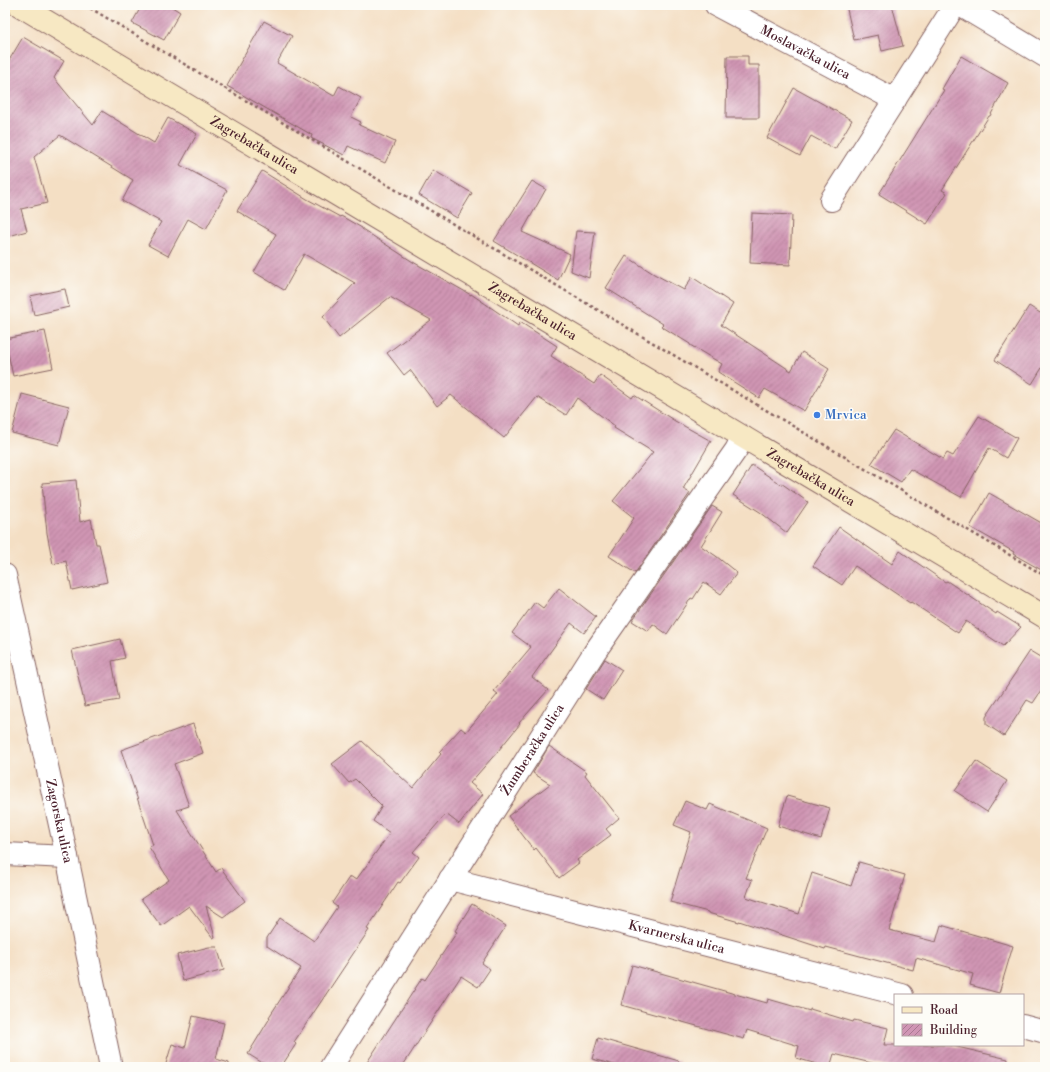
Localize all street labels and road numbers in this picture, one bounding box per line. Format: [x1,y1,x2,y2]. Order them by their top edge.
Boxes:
street label: Moslavačka ulica [757,22,853,83]
street label: Zagrebačka ulica [207,113,302,178]
street label: Zagrebačka ulica [486,279,580,344]
street label: Zagrebačka ulica [764,445,858,510]
street label: Žumberačka ulica [497,701,568,798]
street label: Zagorska ulica [42,778,76,865]
street label: Kvarnerska ulica [627,917,727,957]

